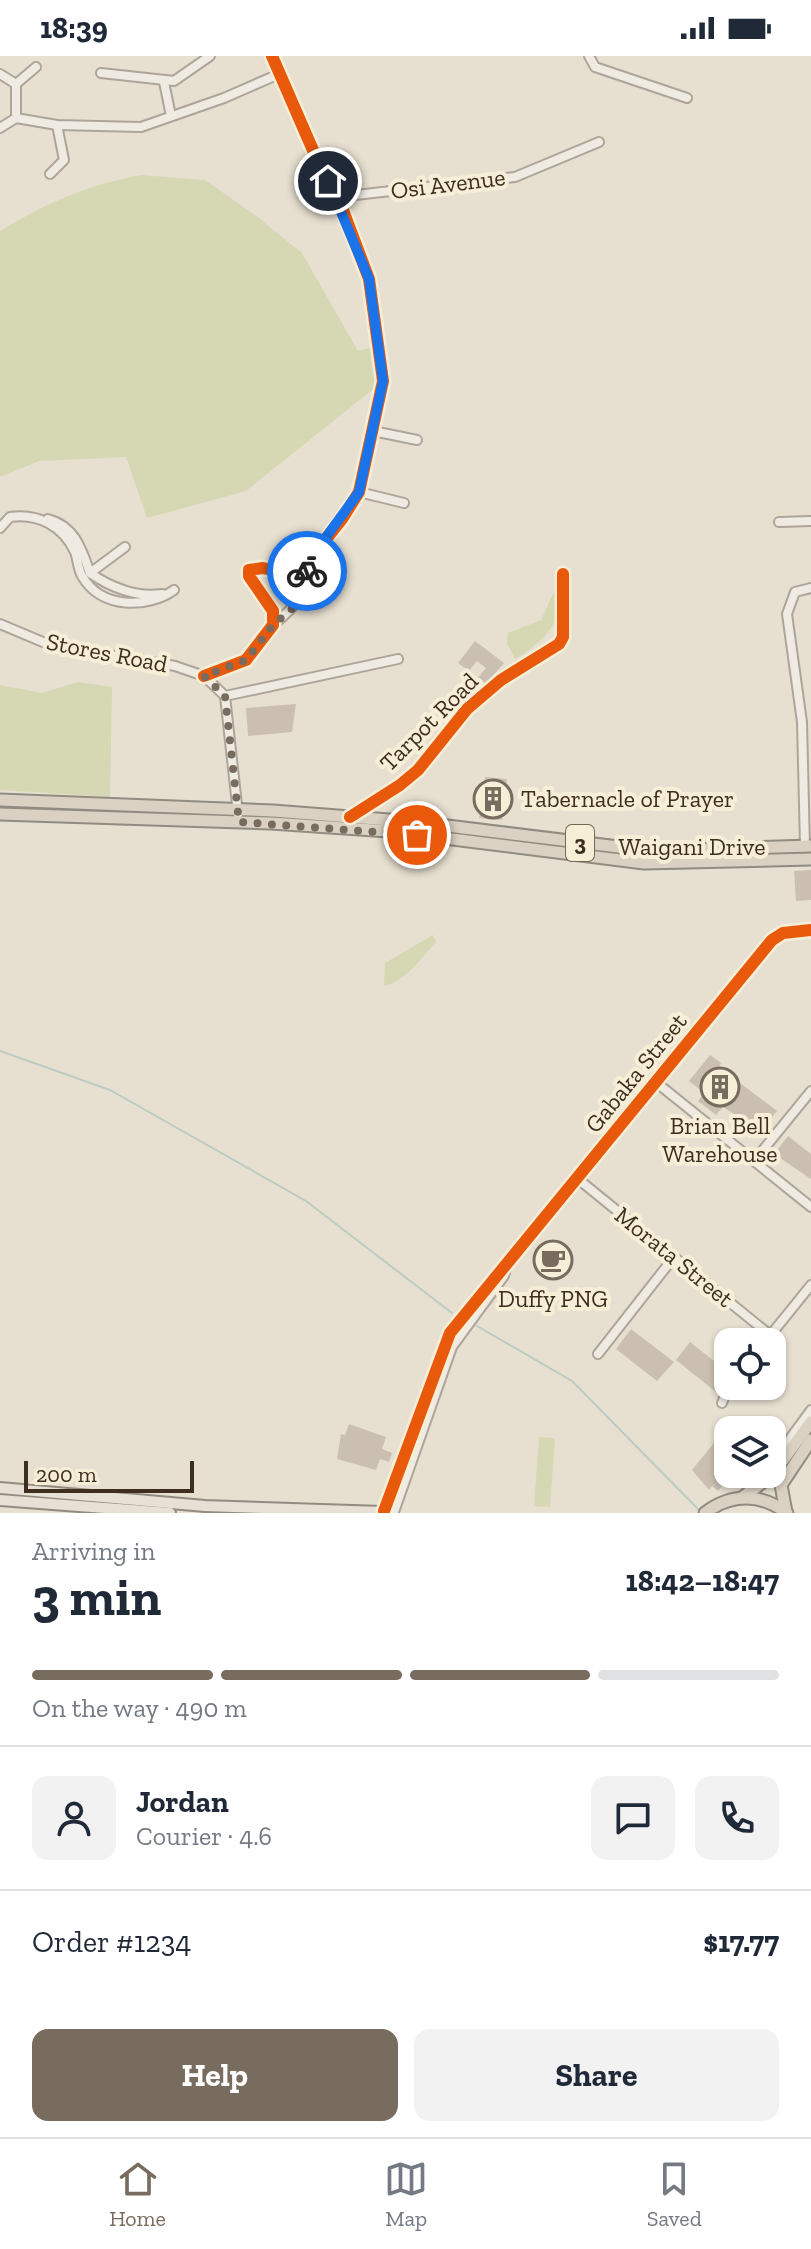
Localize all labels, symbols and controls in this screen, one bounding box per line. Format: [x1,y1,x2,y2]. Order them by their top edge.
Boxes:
text: 18:39 [40,10,108,46]
pin [294,147,362,215]
icon: home [306,159,350,203]
street label: Osi Avenue [389,162,507,205]
courier [267,531,347,611]
icon: bike [285,549,329,593]
street label: Stores Road [44,627,170,678]
street label: Tarpot Road [373,666,484,777]
building icon: Tabernacle of Prayer [472,778,514,820]
place label: Tabernacle of Prayer [521,784,734,813]
pin [383,801,451,869]
icon: bag [395,813,439,857]
road number: 3 [566,825,594,861]
street label: Waigani Drive [619,832,765,861]
street label: Gabaka Street [579,1007,693,1138]
building icon: Brian Bell Warehouse [699,1066,741,1108]
place label: Brian Bell Warehouse [662,1111,778,1168]
street label: Morata Street [609,1200,739,1313]
cafe icon: Duffy PNG [532,1239,574,1281]
place label: Duffy PNG [498,1284,608,1313]
map controls [714,1328,786,1488]
button: locate [714,1328,786,1400]
button: layers [714,1416,786,1488]
scale bar [24,1457,194,1493]
text: 200 m [36,1461,97,1488]
text: Arriving in [32,1535,155,1567]
text: 18:42–18:47 [626,1563,779,1599]
text: 3 min [32,1566,161,1628]
text: On the way · 490 m [32,1692,247,1724]
button: person [32,1776,116,1860]
button: chat [591,1776,675,1860]
button: phone [695,1776,779,1860]
text: Jordan [136,1784,229,1820]
text: Courier · 4.6 [136,1820,272,1852]
text: Order #1234 [32,1924,192,1960]
text: $17.77 [703,1924,779,1960]
button: Help [32,2029,398,2121]
button: Share [414,2029,779,2121]
tab: Home [109,2157,166,2232]
tab: Map [384,2157,428,2232]
tab: Saved [647,2157,702,2232]

